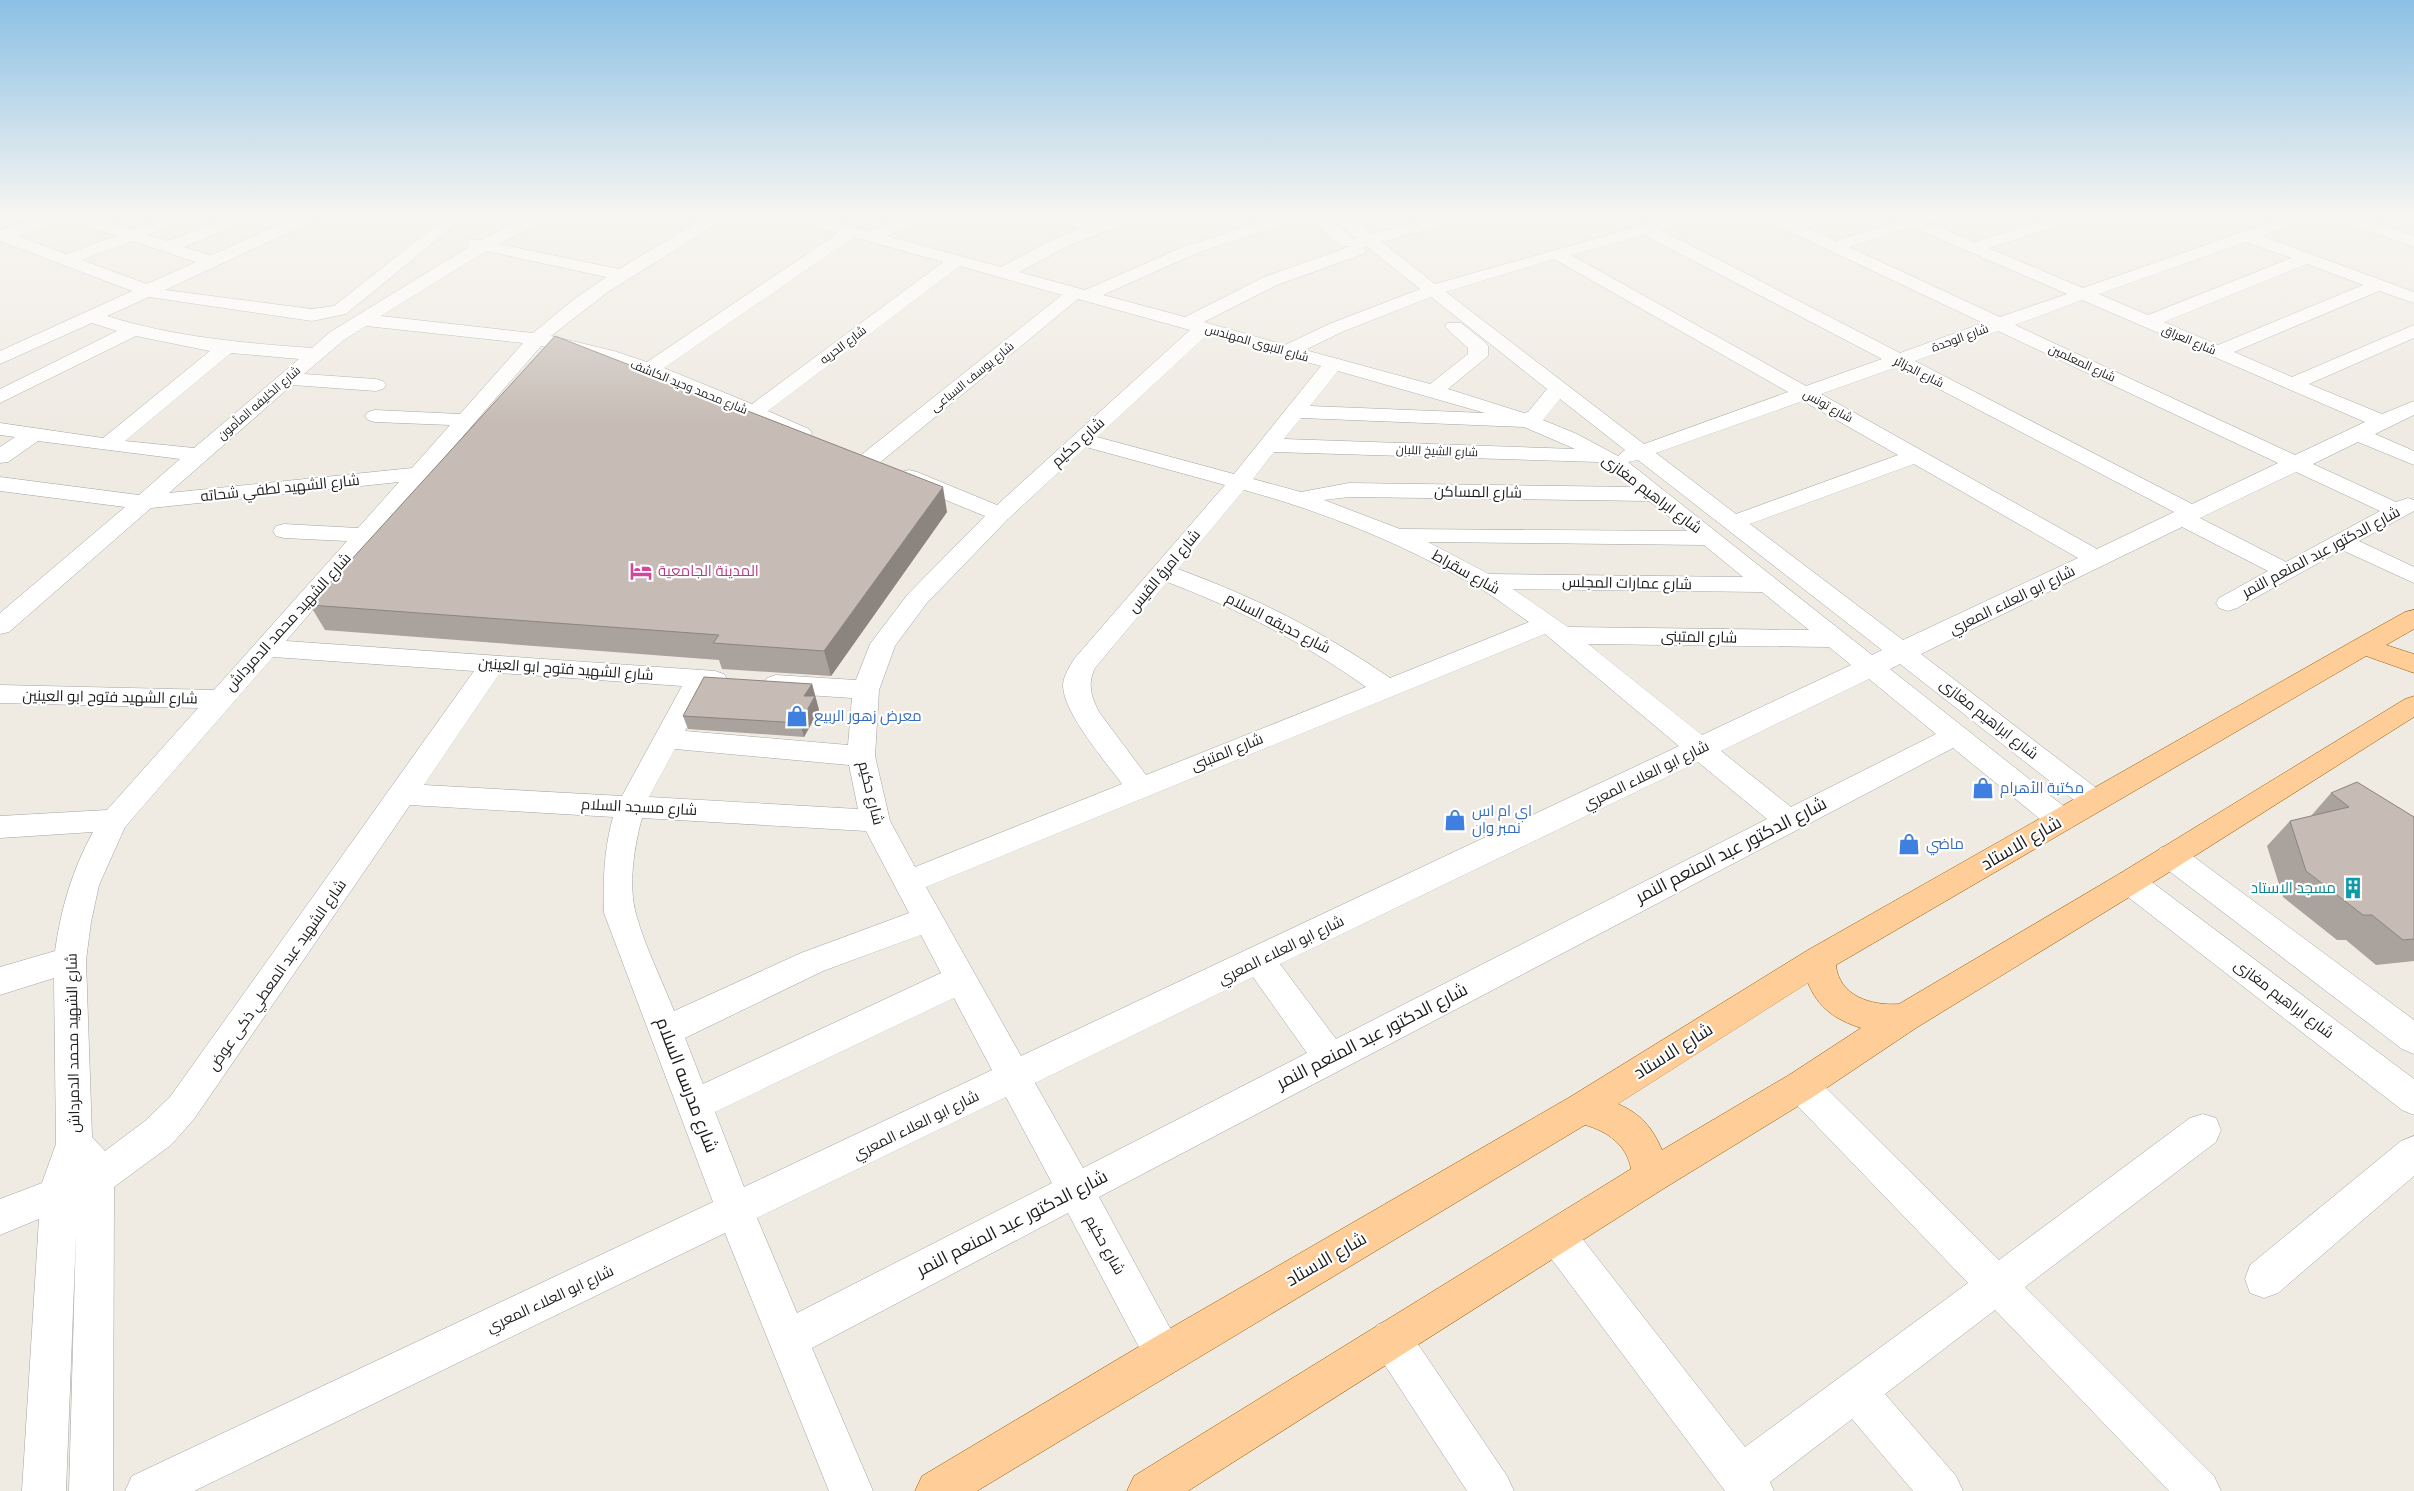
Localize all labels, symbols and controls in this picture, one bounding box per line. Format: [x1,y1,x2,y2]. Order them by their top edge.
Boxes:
street label: شارع النبوى المهندس [1203,321,1311,366]
street label: شارع الوحدة [1930,321,1991,357]
street label: شارع العراق [2159,322,2218,360]
street label: شارع الحريه [817,323,870,369]
street label: شارع يوسف السباعى [927,339,1018,416]
street label: شارع المعلمين [2046,341,2118,386]
street label: شارع الجزائر [1890,353,1946,392]
street label: شارع محمد وحيد الكاشف [628,357,750,419]
street label: شارع الخليفه المأمون [214,362,305,444]
street label: شارع تونس [1800,387,1855,427]
street label: شارع حكيم [1048,414,1110,472]
street label: شارع الشيخ اللبان [1396,443,1478,461]
street label: شارع ابراهيم مغازى [1597,452,1705,539]
street label: شارع الشهيد لطفي شحاته [200,472,361,508]
street label: شارع المساكن [1434,483,1522,504]
street label: شارع الدكتور عبد المنعم النمر [2238,504,2404,604]
street label: شارع امرؤ القيس [1125,526,1206,618]
street label: شارع سقراط [1428,547,1502,600]
street label: شارع الشهيد محمد الدمرداش [222,550,356,696]
hotel icon: المدينة الجامعية [628,558,654,584]
place label: المدينة الجامعية [658,563,759,582]
street label: شارع ابو العلاء المعري [1946,563,2079,641]
street label: شارع عمارات المجلس [1562,574,1692,595]
street label: شارع حديقه السلام [1222,590,1333,659]
street label: شارع المتبنى [1661,628,1737,649]
street label: شارع الشهيد فتوح ابو العينين [478,655,654,686]
street label: شارع ابراهيم مغازى [1935,676,2041,765]
street label: شارع الشهيد فتوح ابو العينين [22,687,198,710]
shop icon: معرض زهور الربيع [784,703,810,729]
place label: معرض زهور الربيع [814,708,922,727]
street label: شارع المتبنى [1189,730,1267,777]
street label: شارع ابو العلاء المعري [1580,738,1713,816]
street label: شارع حكيم [852,759,887,827]
shop icon: مكتبة الأهرام [1970,775,1996,801]
place label: مكتبة الأهرام [2000,780,2084,799]
street label: شارع الدكتور عبد المنعم النمر [1631,793,1831,910]
street label: شارع مسجد السلام [580,796,697,821]
place label: اي ام اس نمبر وان [1472,803,1532,839]
shop icon: اي ام اس نمبر وان [1442,807,1468,833]
street label: شارع الاستاد [1977,812,2066,877]
shop icon: ماضي [1896,831,1922,857]
place label: ماضي [1926,836,1964,856]
building icon: مسجد الاستاد [2340,875,2366,901]
street label: شارع الشهيد عبد المعطي ذكى عوض [205,877,353,1076]
place label: مسجد الاستاد [2251,880,2336,899]
street label: شارع ابو العلاء المعري [1215,913,1348,991]
street label: شارع الشهيد محمد الدمرداش [63,953,86,1133]
street label: شارع ابراهيم مغازى [2229,957,2337,1044]
street label: شارع الدكتور عبد المنعم النمر [1272,979,1472,1096]
street label: شارع مدرسه السلام [649,1015,722,1156]
street label: شارع الاستاد [1630,1019,1718,1086]
street label: شارع ابو العلاء المعري [850,1088,983,1166]
street label: شارع الدكتور عبد المنعم النمر [912,1166,1112,1283]
street label: شارع حكيم [1080,1213,1128,1279]
street label: شارع الاستاد [1282,1228,1371,1293]
street label: شارع ابو العلاء المعري [484,1263,618,1339]

